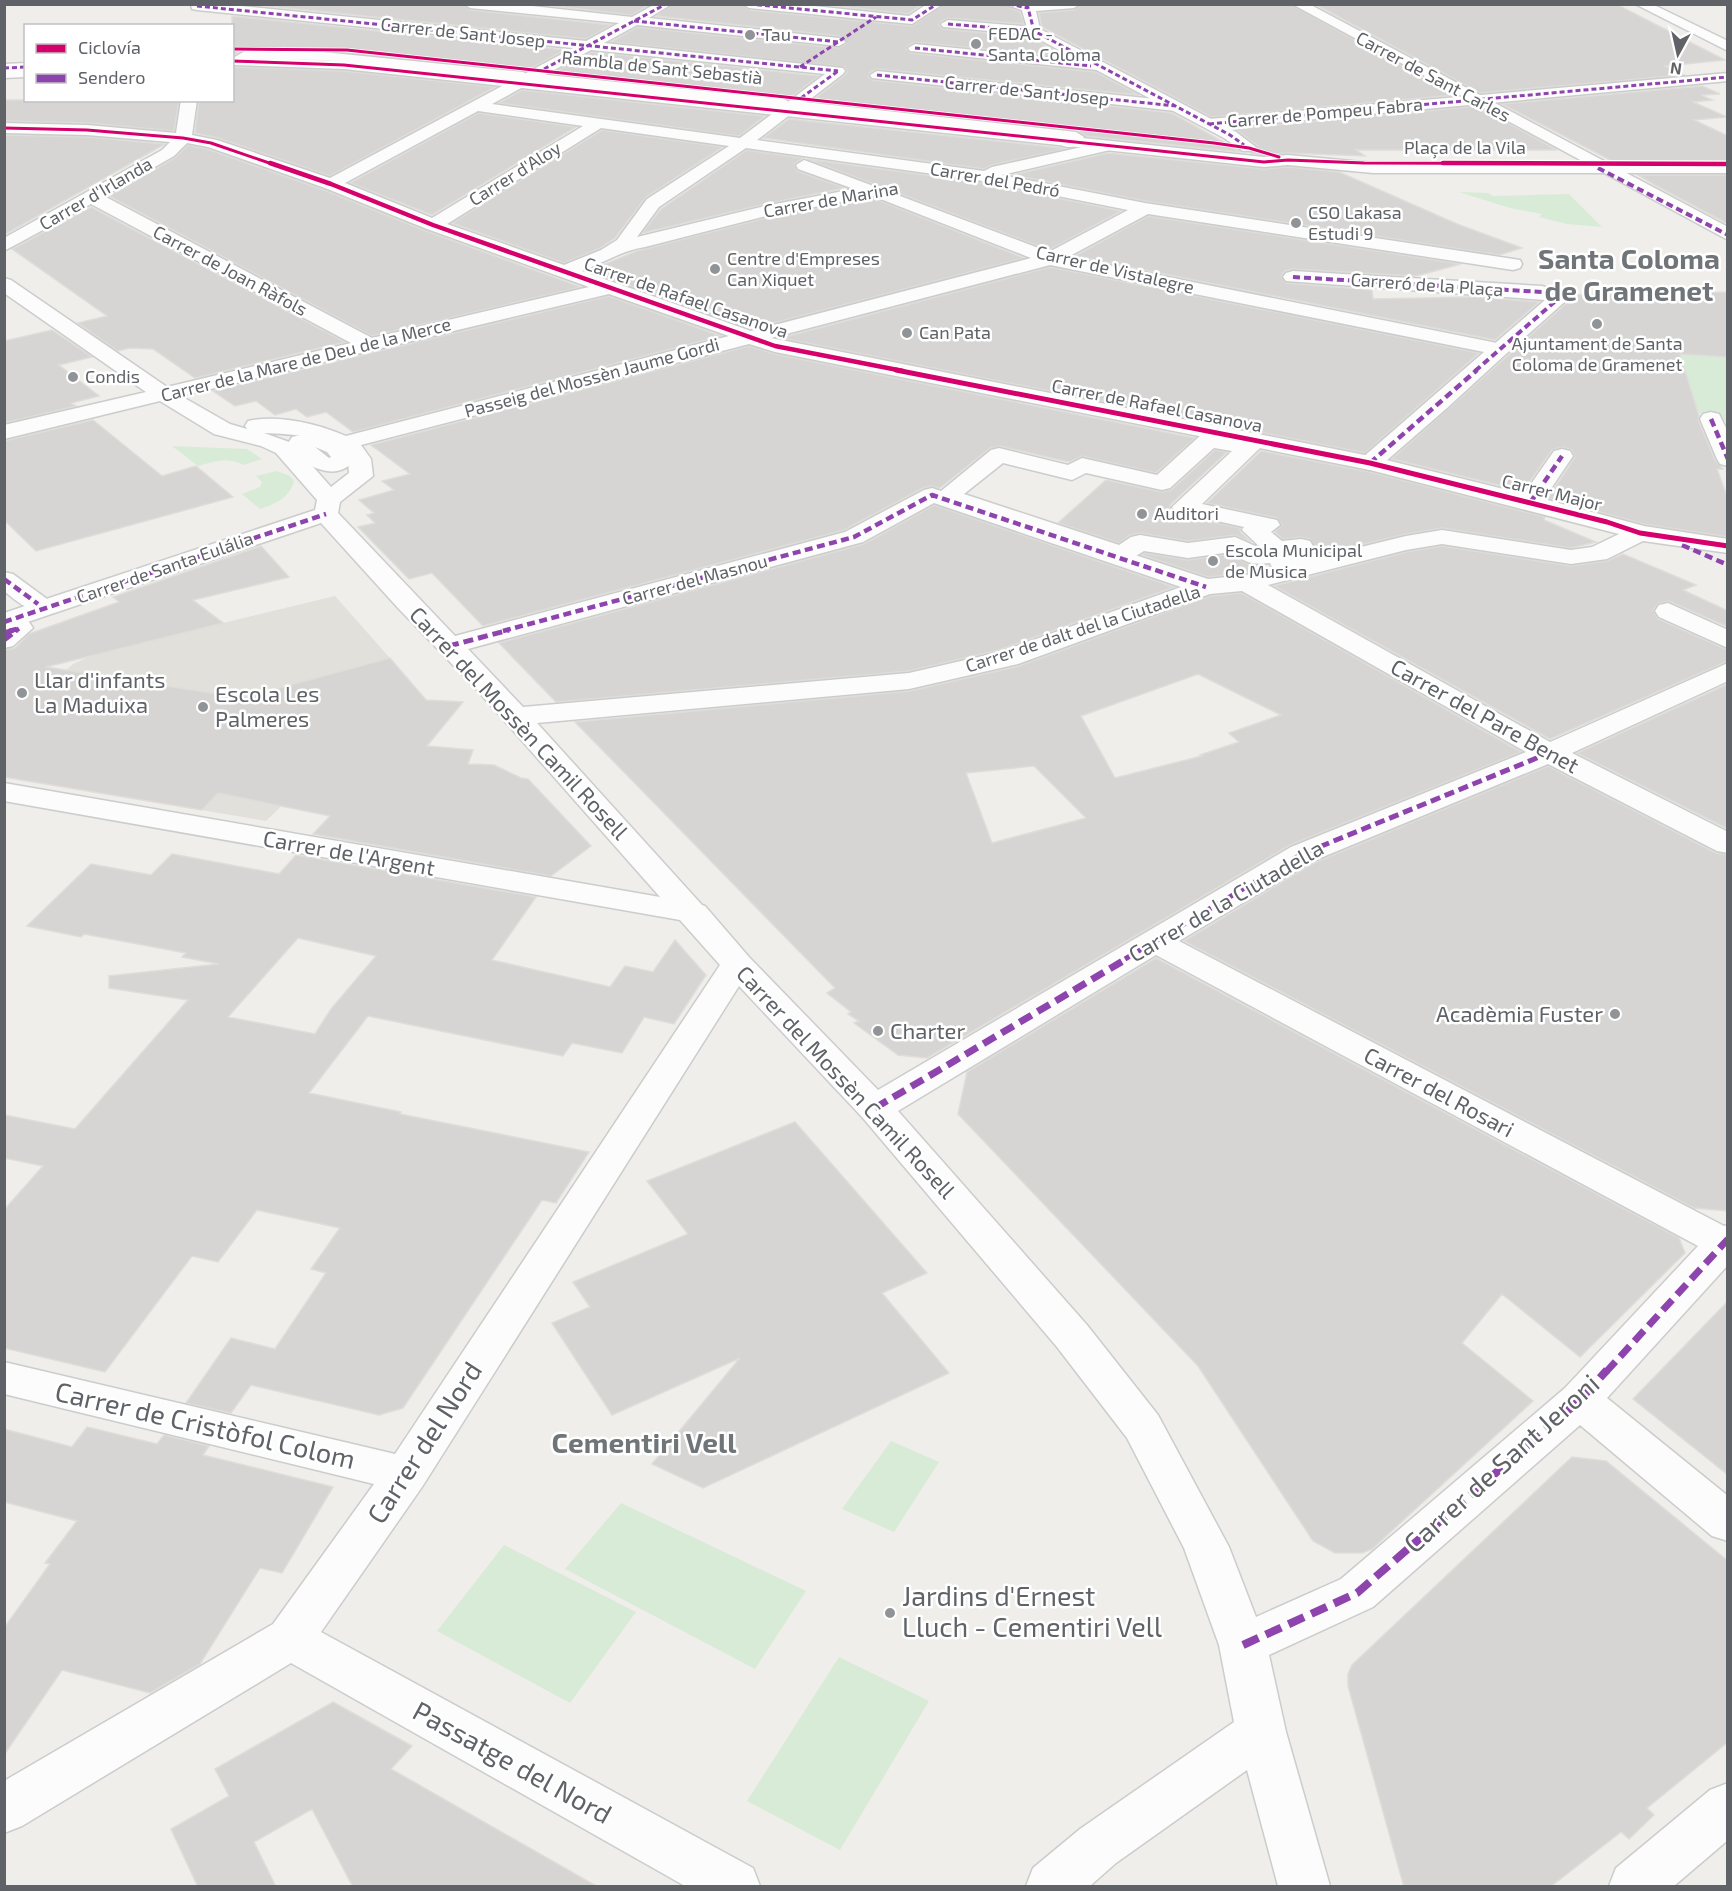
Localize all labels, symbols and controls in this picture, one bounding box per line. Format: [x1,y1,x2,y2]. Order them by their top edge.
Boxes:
street label: Carrer de Sant Josep [380,12,547,52]
place label: FEDAC - Santa Coloma [988,22,1101,65]
place label: Tau [762,23,791,45]
legend [24,24,234,102]
north arrow [1648,24,1708,84]
street label: Carrer de Sant Carles [1353,26,1514,126]
marker: Tau [743,28,757,42]
text: Ciclovía [78,36,141,58]
marker: FEDAC - Santa Coloma [969,37,983,51]
street label: Rambla de Sant Sebastià [561,46,764,88]
text: N [1669,59,1683,80]
text: Sendero [78,66,145,88]
street label: Carrer de Sant Josep [944,70,1111,110]
street label: Carrer de Pompeu Fabra [1226,92,1424,132]
street label: Carrer d'Aloy [464,136,565,210]
street label: Plaça de la Vila [1404,136,1526,159]
street label: Carrer d'Irlanda [35,152,156,234]
street label: Carrer del Pedró [929,157,1062,201]
street label: Carrer de Marina [762,176,900,222]
place label: CSO Lakasa Estudi 9 [1308,201,1402,244]
marker: CSO Lakasa Estudi 9 [1289,216,1303,230]
street label: Carrer de Joan Ràfols [150,220,311,320]
street label: Carrer de Vistalegre [1034,240,1196,298]
district label: Santa Coloma de Gramenet [1538,241,1720,307]
place label: Centre d'Empreses Can Xiquet [727,247,880,290]
street label: Carrer de Rafael Casanova [581,252,791,342]
marker: Centre d'Empreses Can Xiquet [708,262,722,276]
street label: Carreró de la Plaça [1350,268,1504,301]
street label: Carrer de la Mare de Deu de la Merce [158,312,453,406]
marker: Ajuntament de Santa Coloma de Gramenet [1590,317,1604,331]
place label: Can Pata [919,321,991,343]
marker: Can Pata [900,326,914,340]
street label: Passeig del Mossèn Jaume Gordi [462,332,722,422]
place label: Ajuntament de Santa Coloma de Gramenet [1511,332,1683,375]
place label: Condis [85,365,140,387]
marker: Condis [66,370,80,384]
street label: Carrer de Rafael Casanova [1050,374,1264,436]
street label: Carrer Major [1500,469,1605,515]
place label: Auditori [1154,502,1219,524]
marker: Auditori [1135,507,1149,521]
street label: Carrer de Santa Eulália [73,526,256,608]
place label: Escola Municipal de Musica [1225,539,1363,582]
street label: Carrer del Masnou [620,549,770,609]
marker: Escola Municipal de Musica [1206,554,1220,568]
street label: Carrer de dalt del la Ciutadella [963,580,1203,676]
street label: Carrer del Mossèn Camil Rosell [405,601,635,844]
street label: Carrer del Pare Benet [1387,653,1584,778]
place label: Llar d'infants La Maduixa [34,666,165,717]
place label: Escola Les Palmeres [215,680,319,731]
marker: Llar d'infants La Maduixa [15,686,29,700]
marker: Escola Les Palmeres [196,700,210,714]
street label: Carrer de l'Argent [261,824,437,880]
street label: Carrer de la Ciutadella [1124,834,1327,967]
street label: Carrer del Mossèn Camil Rosell [732,960,962,1203]
place label: Acadèmia Fuster [1436,1000,1603,1026]
marker: Acadèmia Fuster [1608,1007,1622,1021]
place label: Charter [890,1017,965,1043]
marker: Charter [871,1024,885,1038]
street label: Carrer del Rosari [1360,1041,1519,1142]
street label: Carrer del Nord [359,1355,487,1529]
street label: Carrer de Sant Jeroni [1396,1366,1605,1559]
street label: Carrer de Cristòfol Colom [52,1374,359,1474]
district label: Cementiri Vell [552,1425,737,1459]
place label: Jardins d'Ernest Lluch - Cementiri Vell [902,1579,1162,1642]
marker: Jardins d'Ernest Lluch - Cementiri Vell [883,1606,897,1620]
street label: Passatge del Nord [407,1693,618,1830]

